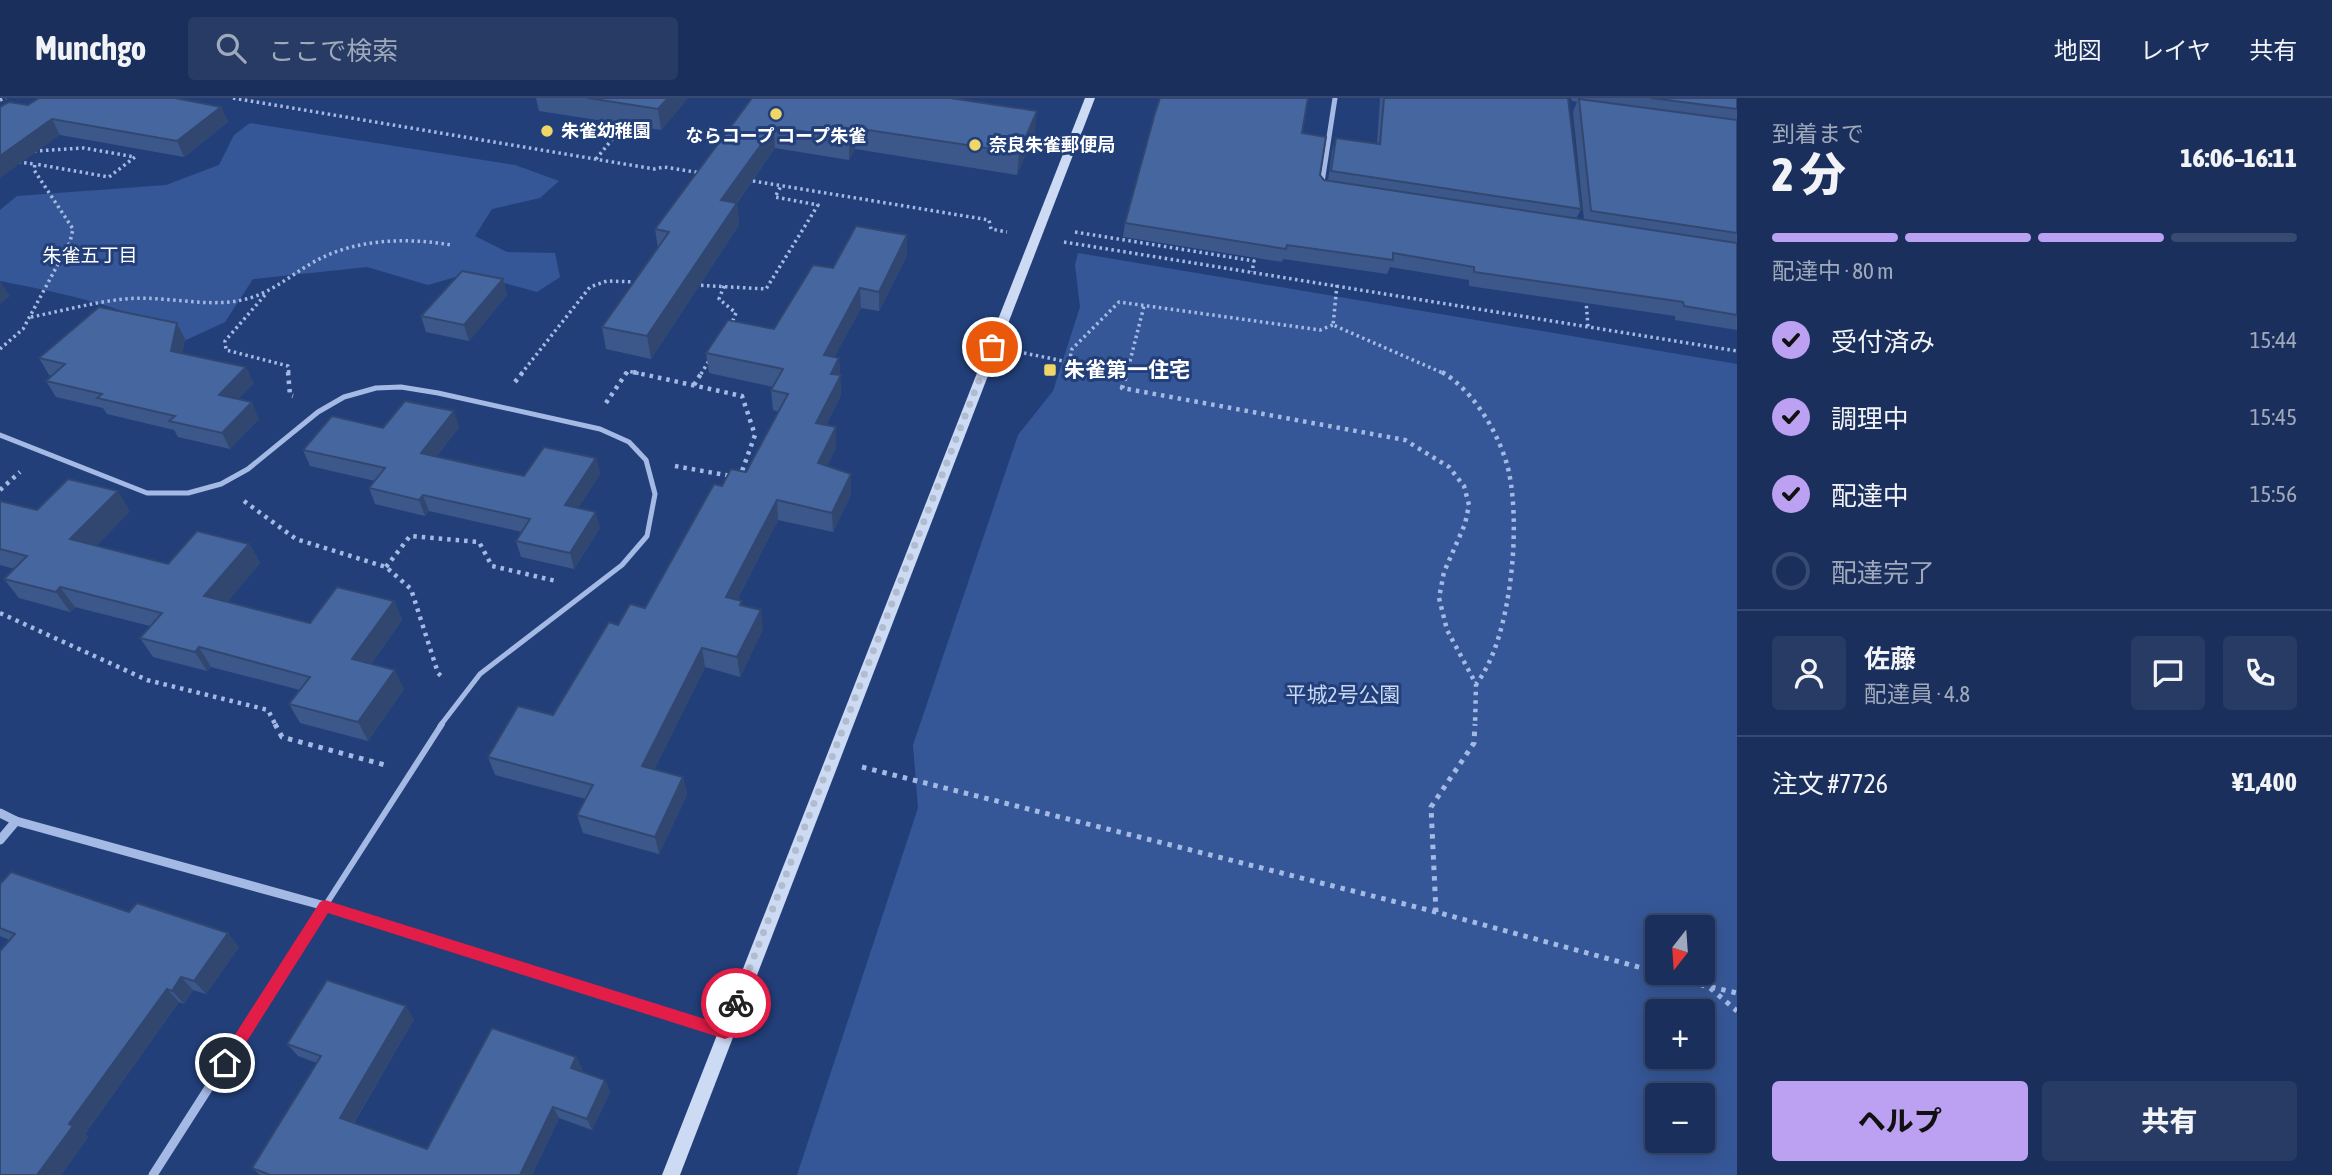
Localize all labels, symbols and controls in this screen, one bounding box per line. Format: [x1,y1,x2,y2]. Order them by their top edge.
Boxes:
search box [188,17,678,80]
text: Munchgo [35,29,146,67]
icon: search [212,29,250,67]
text: ここで検索 [268,36,398,66]
text: 地図 [2054,37,2102,64]
text: レイヤ [2140,37,2211,64]
text: 共有 [2249,37,2297,64]
marker: ならコープ コープ朱雀 [768,106,784,122]
place label: 朱雀幼稚園 [561,120,651,141]
text: 到着まで [1772,121,1864,147]
marker: 朱雀幼稚園 [539,123,555,139]
place label: ならコープ コープ朱雀 [686,125,866,146]
place label: 奈良朱雀郵便局 [989,134,1115,155]
marker: 奈良朱雀郵便局 [967,137,983,153]
text: 16:06–16:11 [2180,143,2297,173]
text: 2 分 [1772,148,1846,201]
district label: 朱雀五丁目 [42,244,138,266]
text: 配達中 · 80 m [1772,258,1894,284]
pin [962,317,1022,377]
icon: check [1772,321,1810,359]
text: 受付済み [1831,327,1935,357]
text: 15:44 [2250,327,2297,353]
icon: bag [973,328,1011,366]
place label: 朱雀第一住宅 [1064,357,1190,381]
marker: 朱雀第一住宅 [1042,362,1058,378]
icon: check [1772,398,1810,436]
text: 調理中 [1831,404,1909,434]
text: 15:45 [2250,404,2297,430]
icon: check [1772,475,1810,513]
text: 配達中 [1831,481,1909,511]
text: 15:56 [2250,481,2297,507]
text: 配達完了 [1831,558,1935,588]
button: person [1772,636,1846,710]
button: chat [2131,636,2205,710]
button: phone [2223,636,2297,710]
text: 佐藤 [1864,644,1916,674]
text: 配達員 · 4.8 [1864,681,1970,707]
park label: 平城2号公園 [1286,682,1400,706]
text: ¥1,400 [2232,767,2297,797]
text: 注文 #7726 [1772,769,1888,799]
north arrow [1645,915,1715,985]
map controls [1645,915,1715,1153]
courier [701,968,771,1038]
icon: bike [717,984,755,1022]
button: + [1645,999,1715,1069]
pin [195,1033,255,1093]
icon: home [206,1044,244,1082]
button: ヘルプ [1772,1081,2028,1161]
button: 共有 [2042,1081,2297,1161]
button: − [1645,1083,1715,1153]

